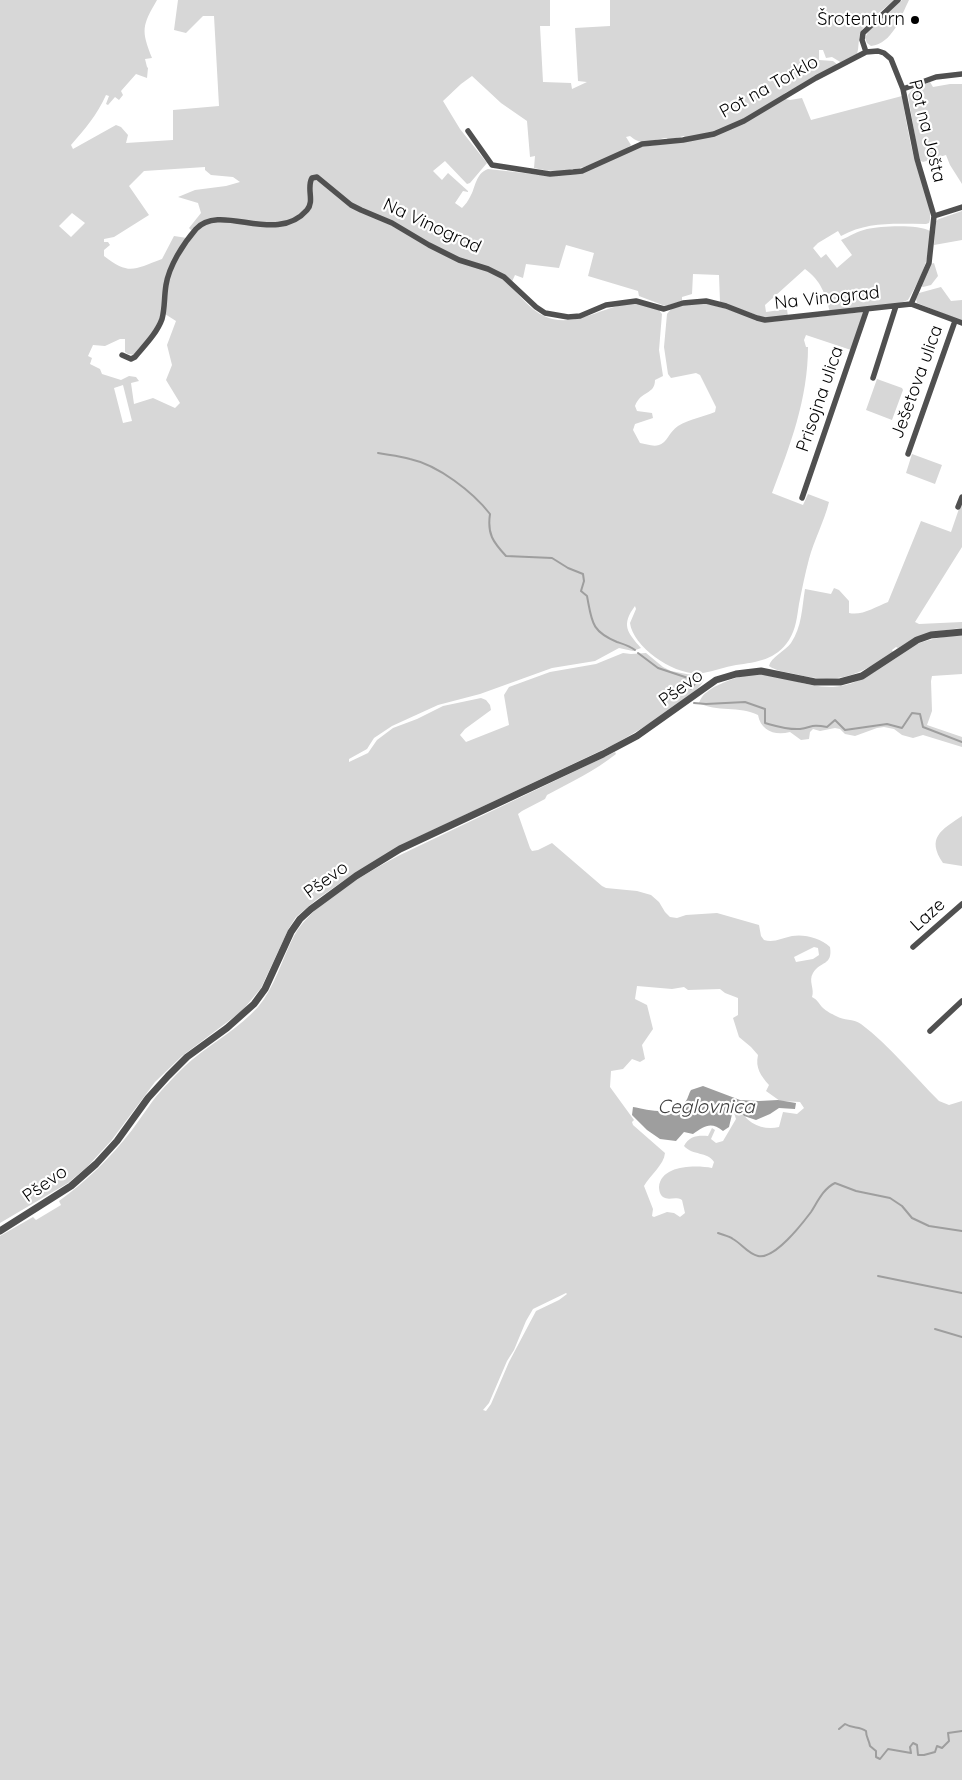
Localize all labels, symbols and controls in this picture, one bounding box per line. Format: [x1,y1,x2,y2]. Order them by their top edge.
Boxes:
place label: Šrotenturn [817,9,905,31]
marker: Šrotenturn [909,14,921,26]
street label: Pot na Torklo [716,51,822,123]
street label: Pot na Jošta [904,77,950,185]
street label: Na Vinograd [379,194,485,258]
street label: Na Vinograd [773,282,881,314]
street label: Ješetova ulica [886,322,948,442]
street label: Prisojna ulica [792,343,848,455]
street label: Pševo [655,665,707,711]
street label: Pševo [300,857,352,903]
street label: Laze [906,894,950,936]
water label: Ceglovnica [658,1096,754,1118]
street label: Pševo [19,1161,71,1207]

